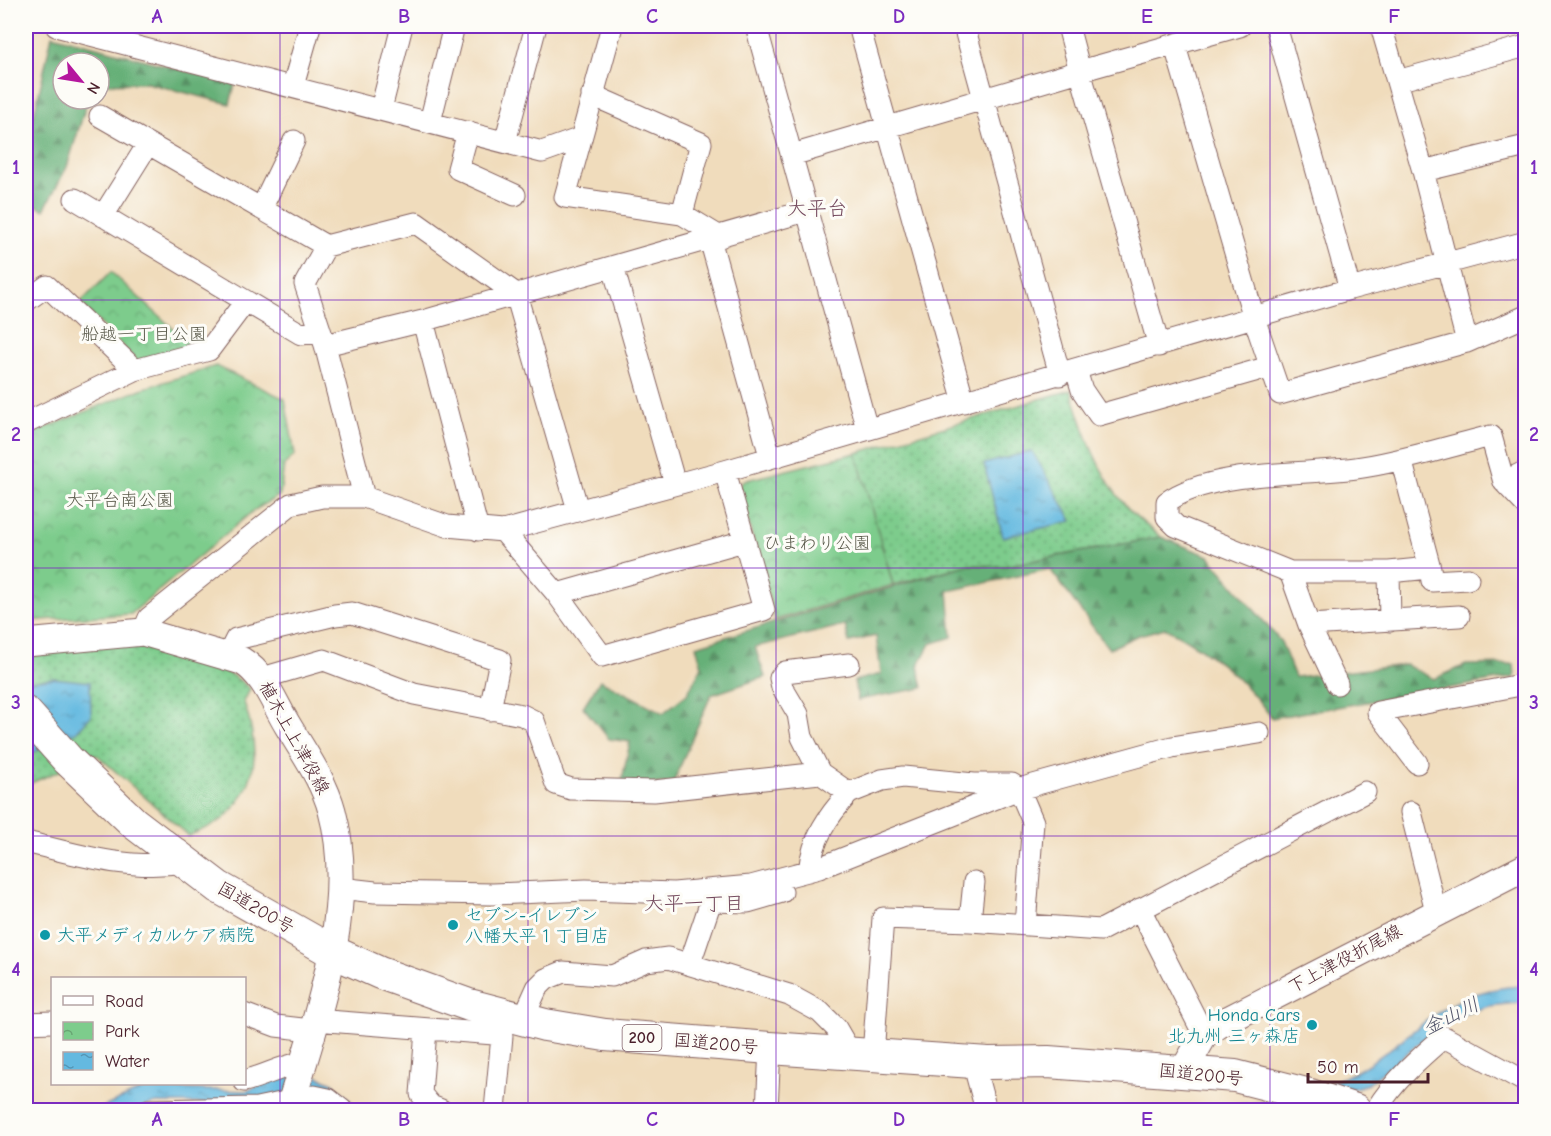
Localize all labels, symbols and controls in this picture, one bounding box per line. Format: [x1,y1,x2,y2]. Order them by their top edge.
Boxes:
text: A [151,5,163,28]
text: B [398,5,410,28]
text: C [646,5,658,28]
text: D [893,5,905,28]
text: E [1141,5,1153,28]
text: F [1388,5,1400,28]
north arrow [51,51,111,111]
text: N [83,79,104,97]
text: 1 [12,156,20,179]
text: 1 [1530,156,1538,179]
district label: 大平台 [787,197,847,220]
park label: 船越一丁目公園 [81,324,207,345]
text: 2 [11,423,21,446]
text: 2 [1529,423,1539,446]
park label: 大平台南公園 [66,490,174,511]
park label: ひまわり公園 [763,533,871,554]
street label: 植木上上津役線 [254,678,334,798]
text: 3 [11,691,21,714]
text: 3 [1529,691,1539,714]
street label: 国道200号 [214,878,298,938]
district label: 大平一丁目 [644,892,744,915]
place label: セブン-イレブン 八幡大平１丁目店 [465,905,609,947]
marker: セブン-イレブン 八幡大平１丁目店 [446,918,460,932]
street label: 下上津役折尾線 [1284,920,1406,998]
place label: 大平メディカルケア病院 [57,925,254,946]
marker: 大平メディカルケア病院 [38,928,52,942]
text: 4 [11,958,21,981]
text: 4 [1529,958,1539,981]
legend [51,977,246,1085]
text: Road [105,991,144,1012]
water label: 金山川 [1419,993,1483,1039]
place label: Honda Cars 北九州 三ヶ森店 [1168,1005,1300,1047]
marker: Honda Cars 北九州 三ヶ森店 [1305,1018,1319,1032]
text: Park [105,1021,140,1042]
road number: 200 [622,1025,662,1051]
street label: 国道200号 [673,1030,759,1058]
scale bar [1308,1046,1428,1084]
text: Water [105,1051,150,1072]
text: 50 m [1317,1057,1359,1078]
street label: 国道200号 [1157,1060,1245,1090]
text: A [151,1108,163,1131]
text: B [398,1108,410,1131]
text: C [646,1108,658,1131]
text: D [893,1108,905,1131]
text: E [1141,1108,1153,1131]
text: F [1388,1108,1400,1131]

